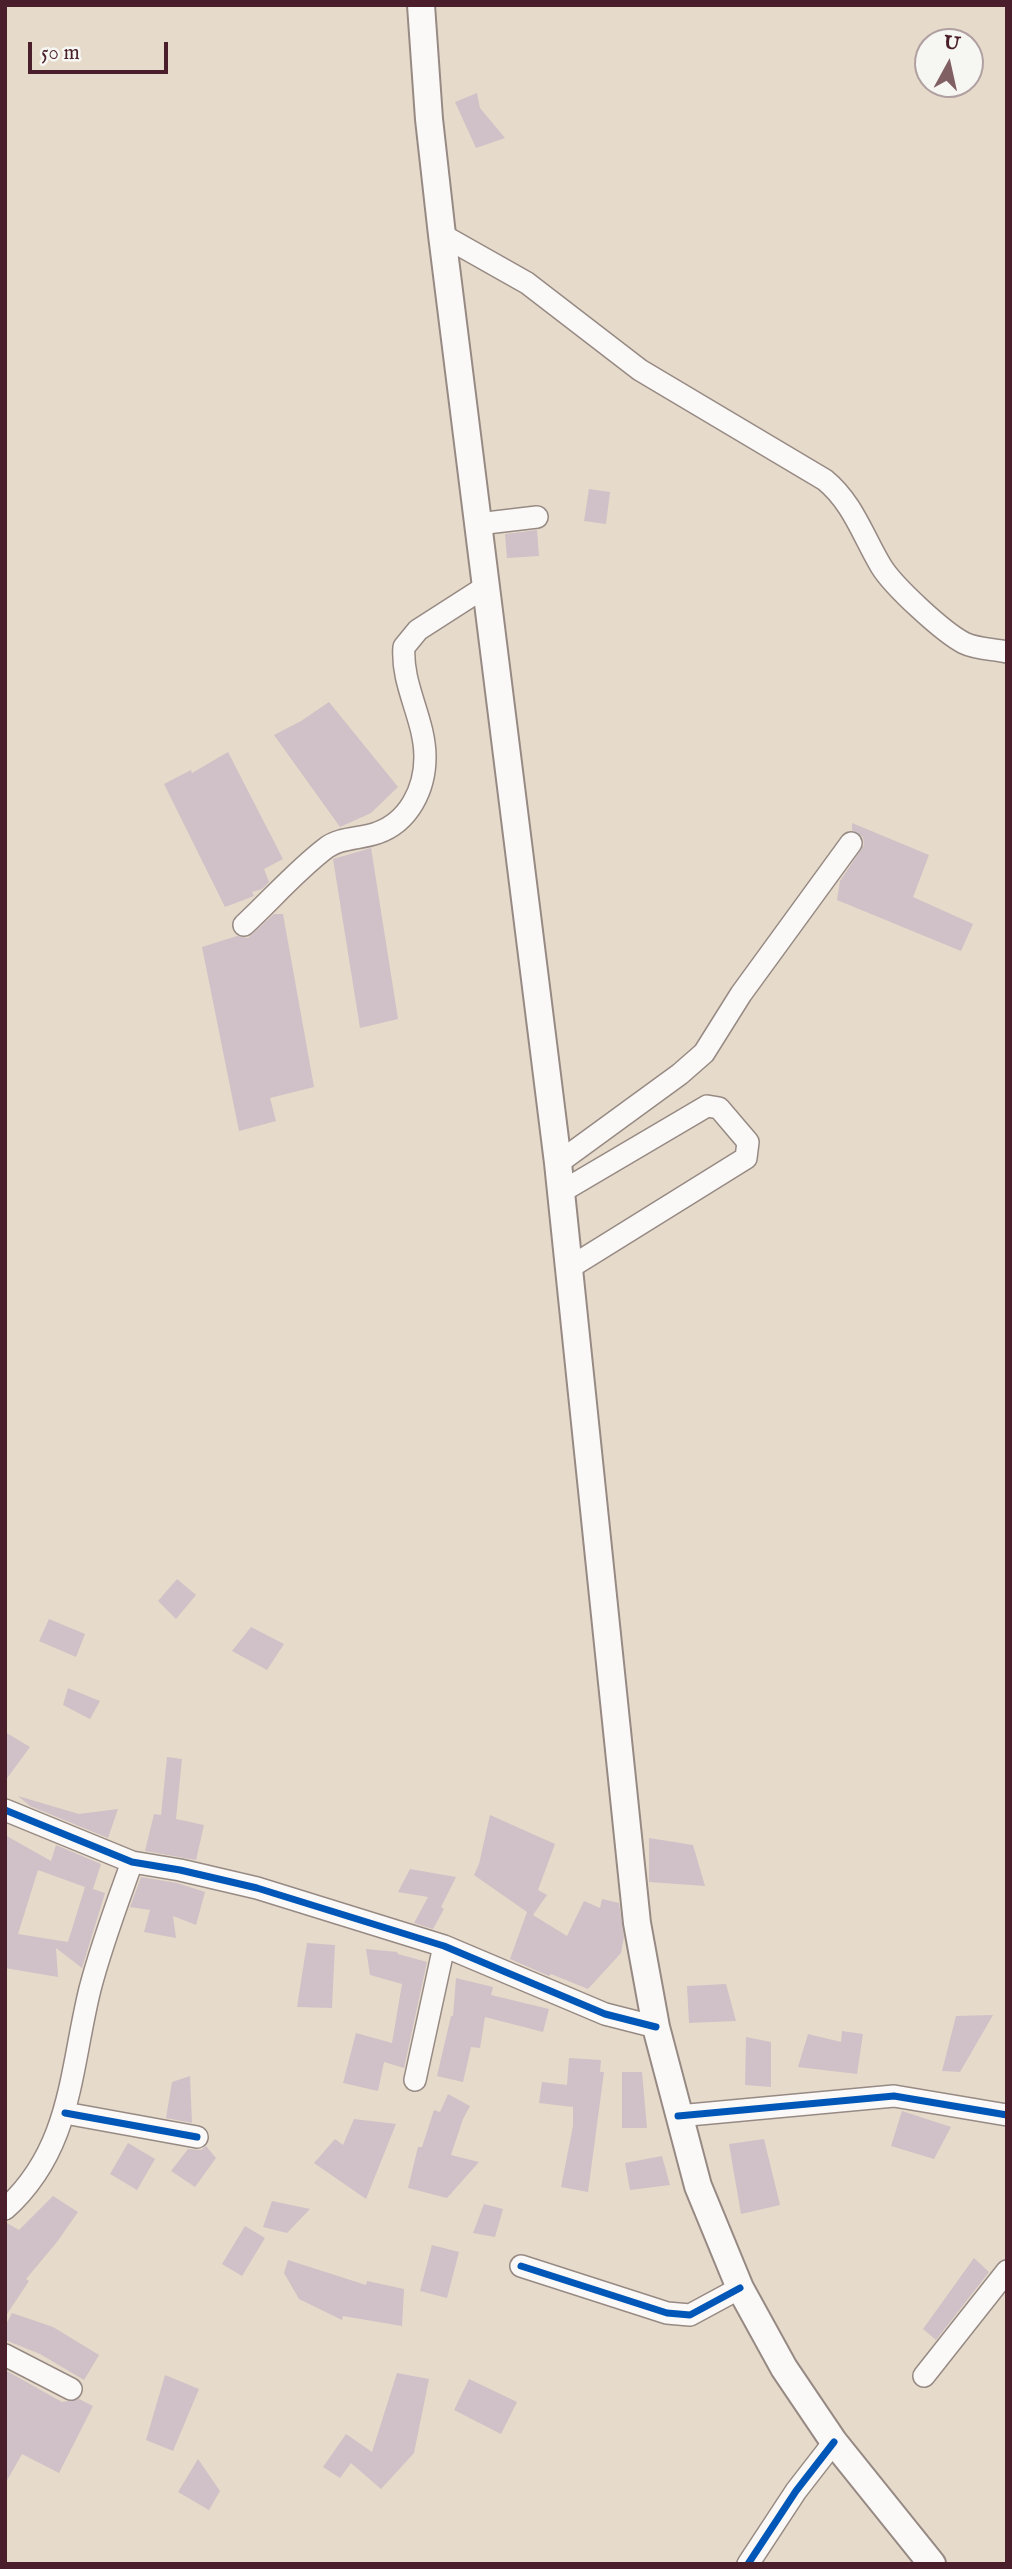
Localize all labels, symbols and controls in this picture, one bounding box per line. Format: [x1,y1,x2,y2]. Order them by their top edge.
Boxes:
scale bar [32,28,172,72]
north arrow [914,28,984,98]
text: U [942,31,961,57]
text: 50 m [41,40,80,67]

